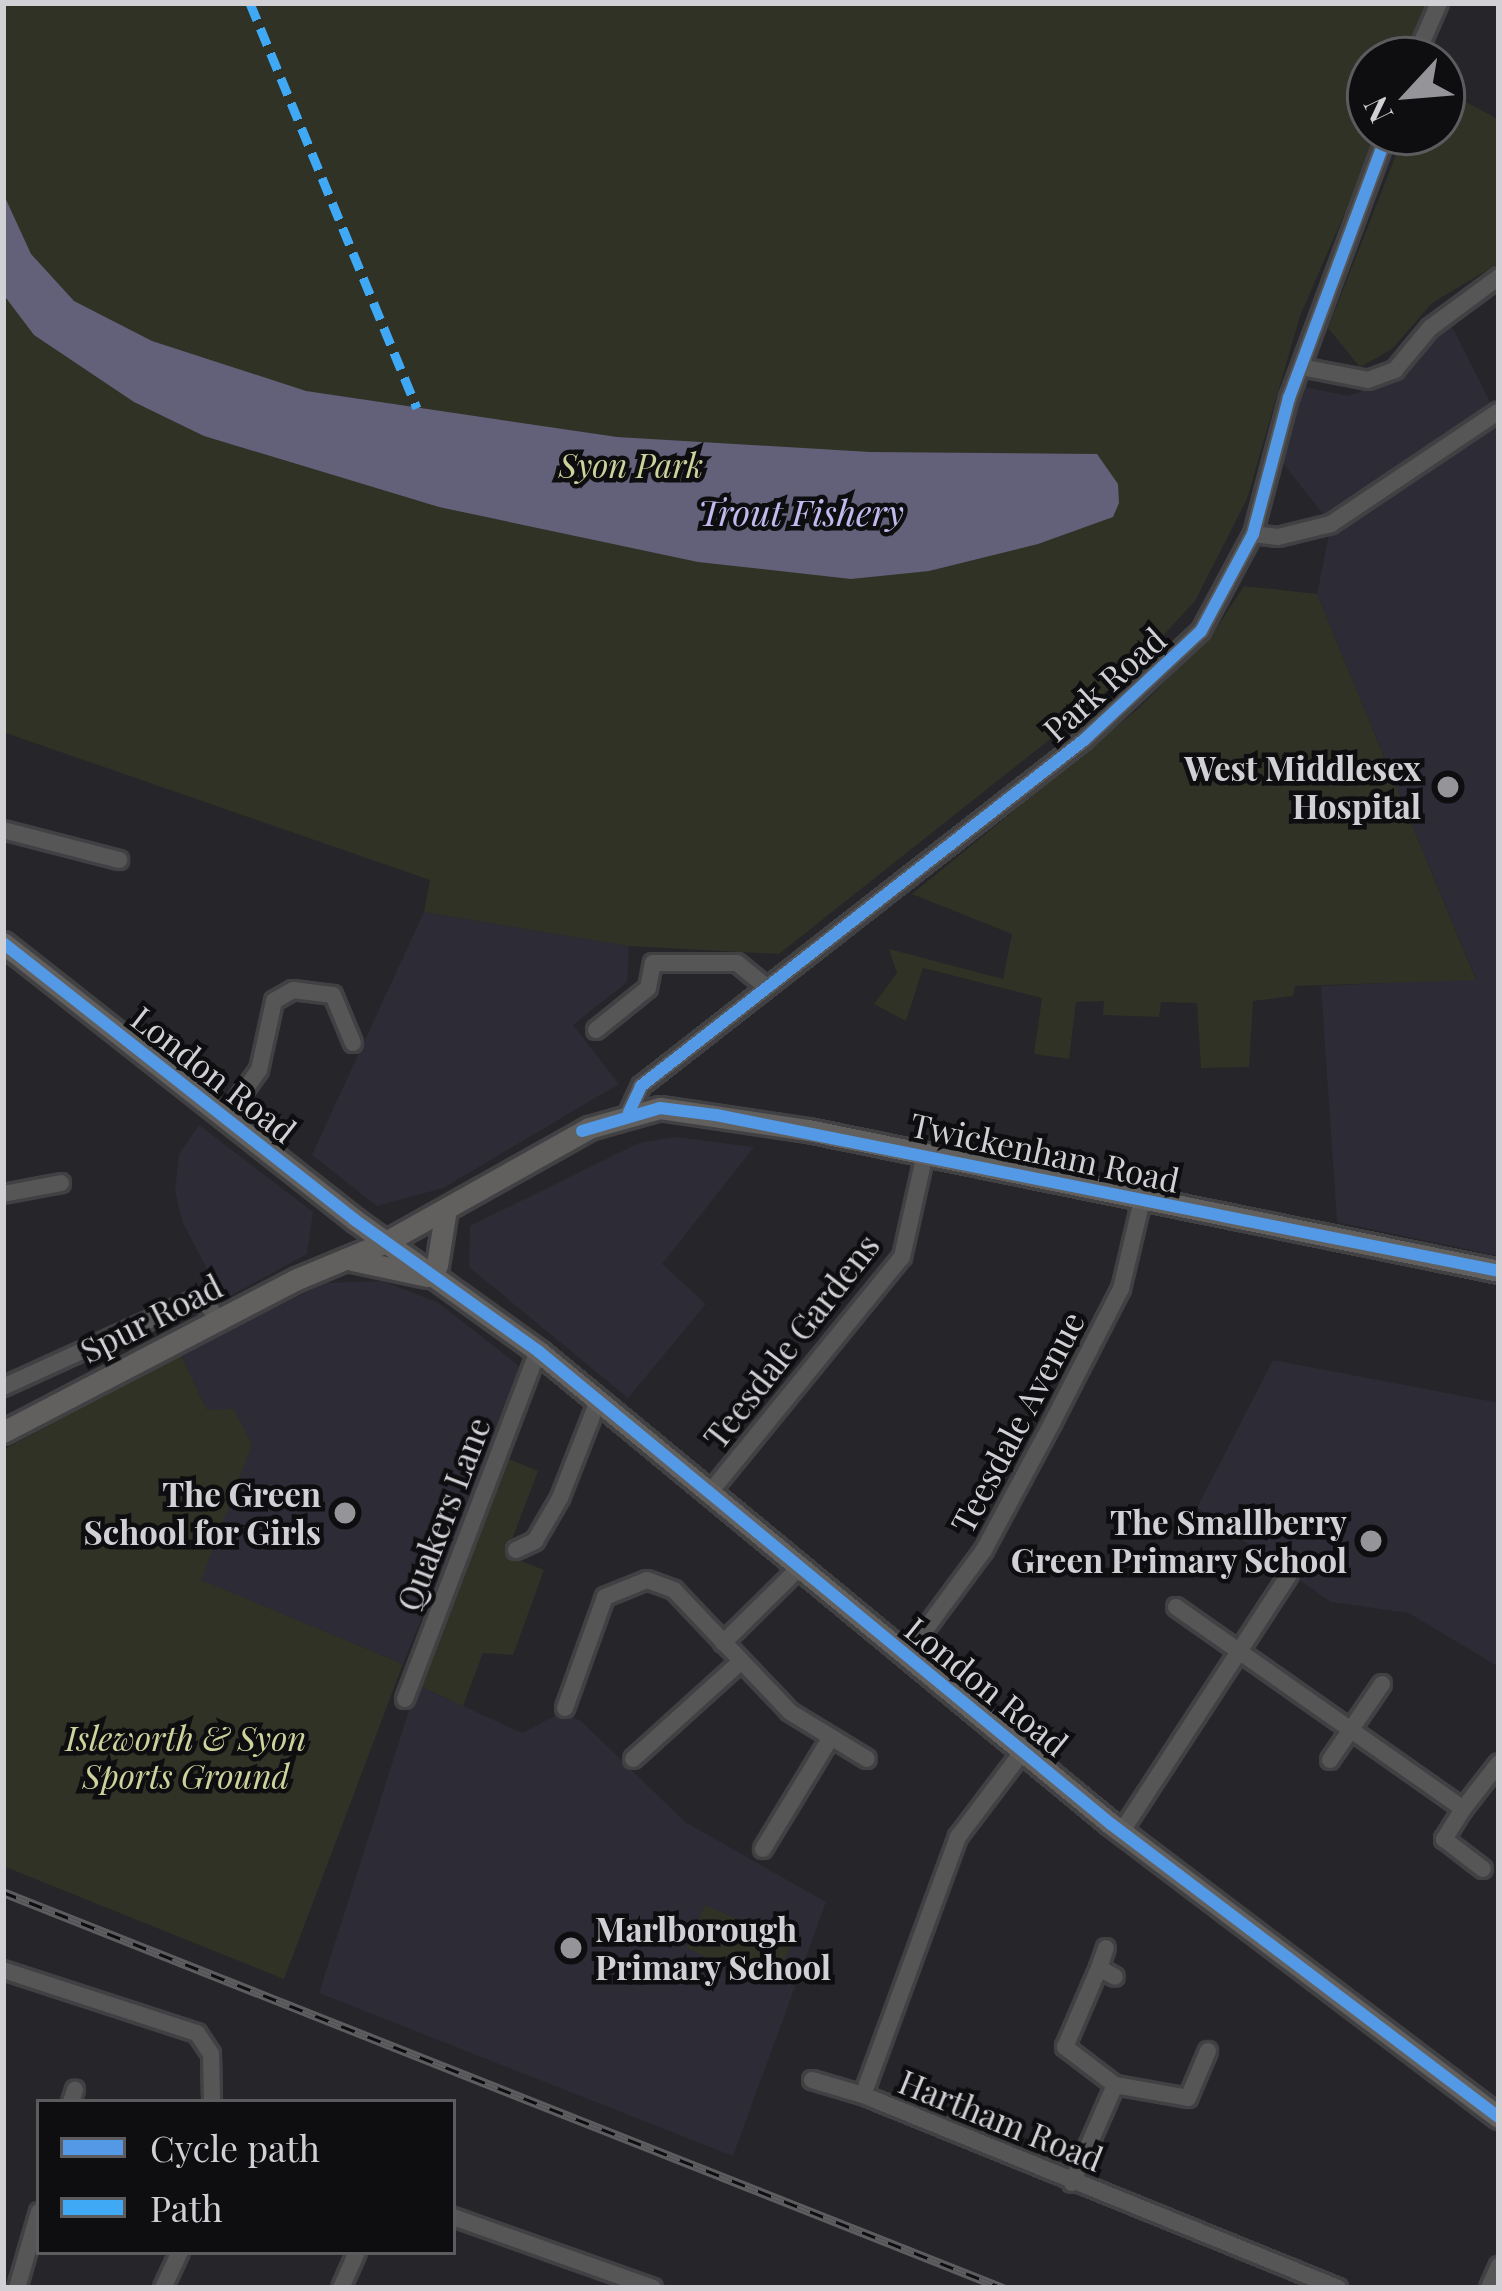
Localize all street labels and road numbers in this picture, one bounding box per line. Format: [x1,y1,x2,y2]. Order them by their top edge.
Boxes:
street label: Park Road [1035,619,1173,749]
street label: London Road [124,998,304,1150]
street label: Twickenham Road [907,1104,1183,1200]
street label: Teesdale Gardens [695,1226,887,1456]
street label: Spur Road [73,1265,229,1371]
street label: Teesdale Avenue [942,1304,1092,1540]
street label: Quakers Lane [388,1412,498,1616]
street label: London Road [898,1608,1076,1764]
street label: Hartham Road [893,2061,1109,2179]

